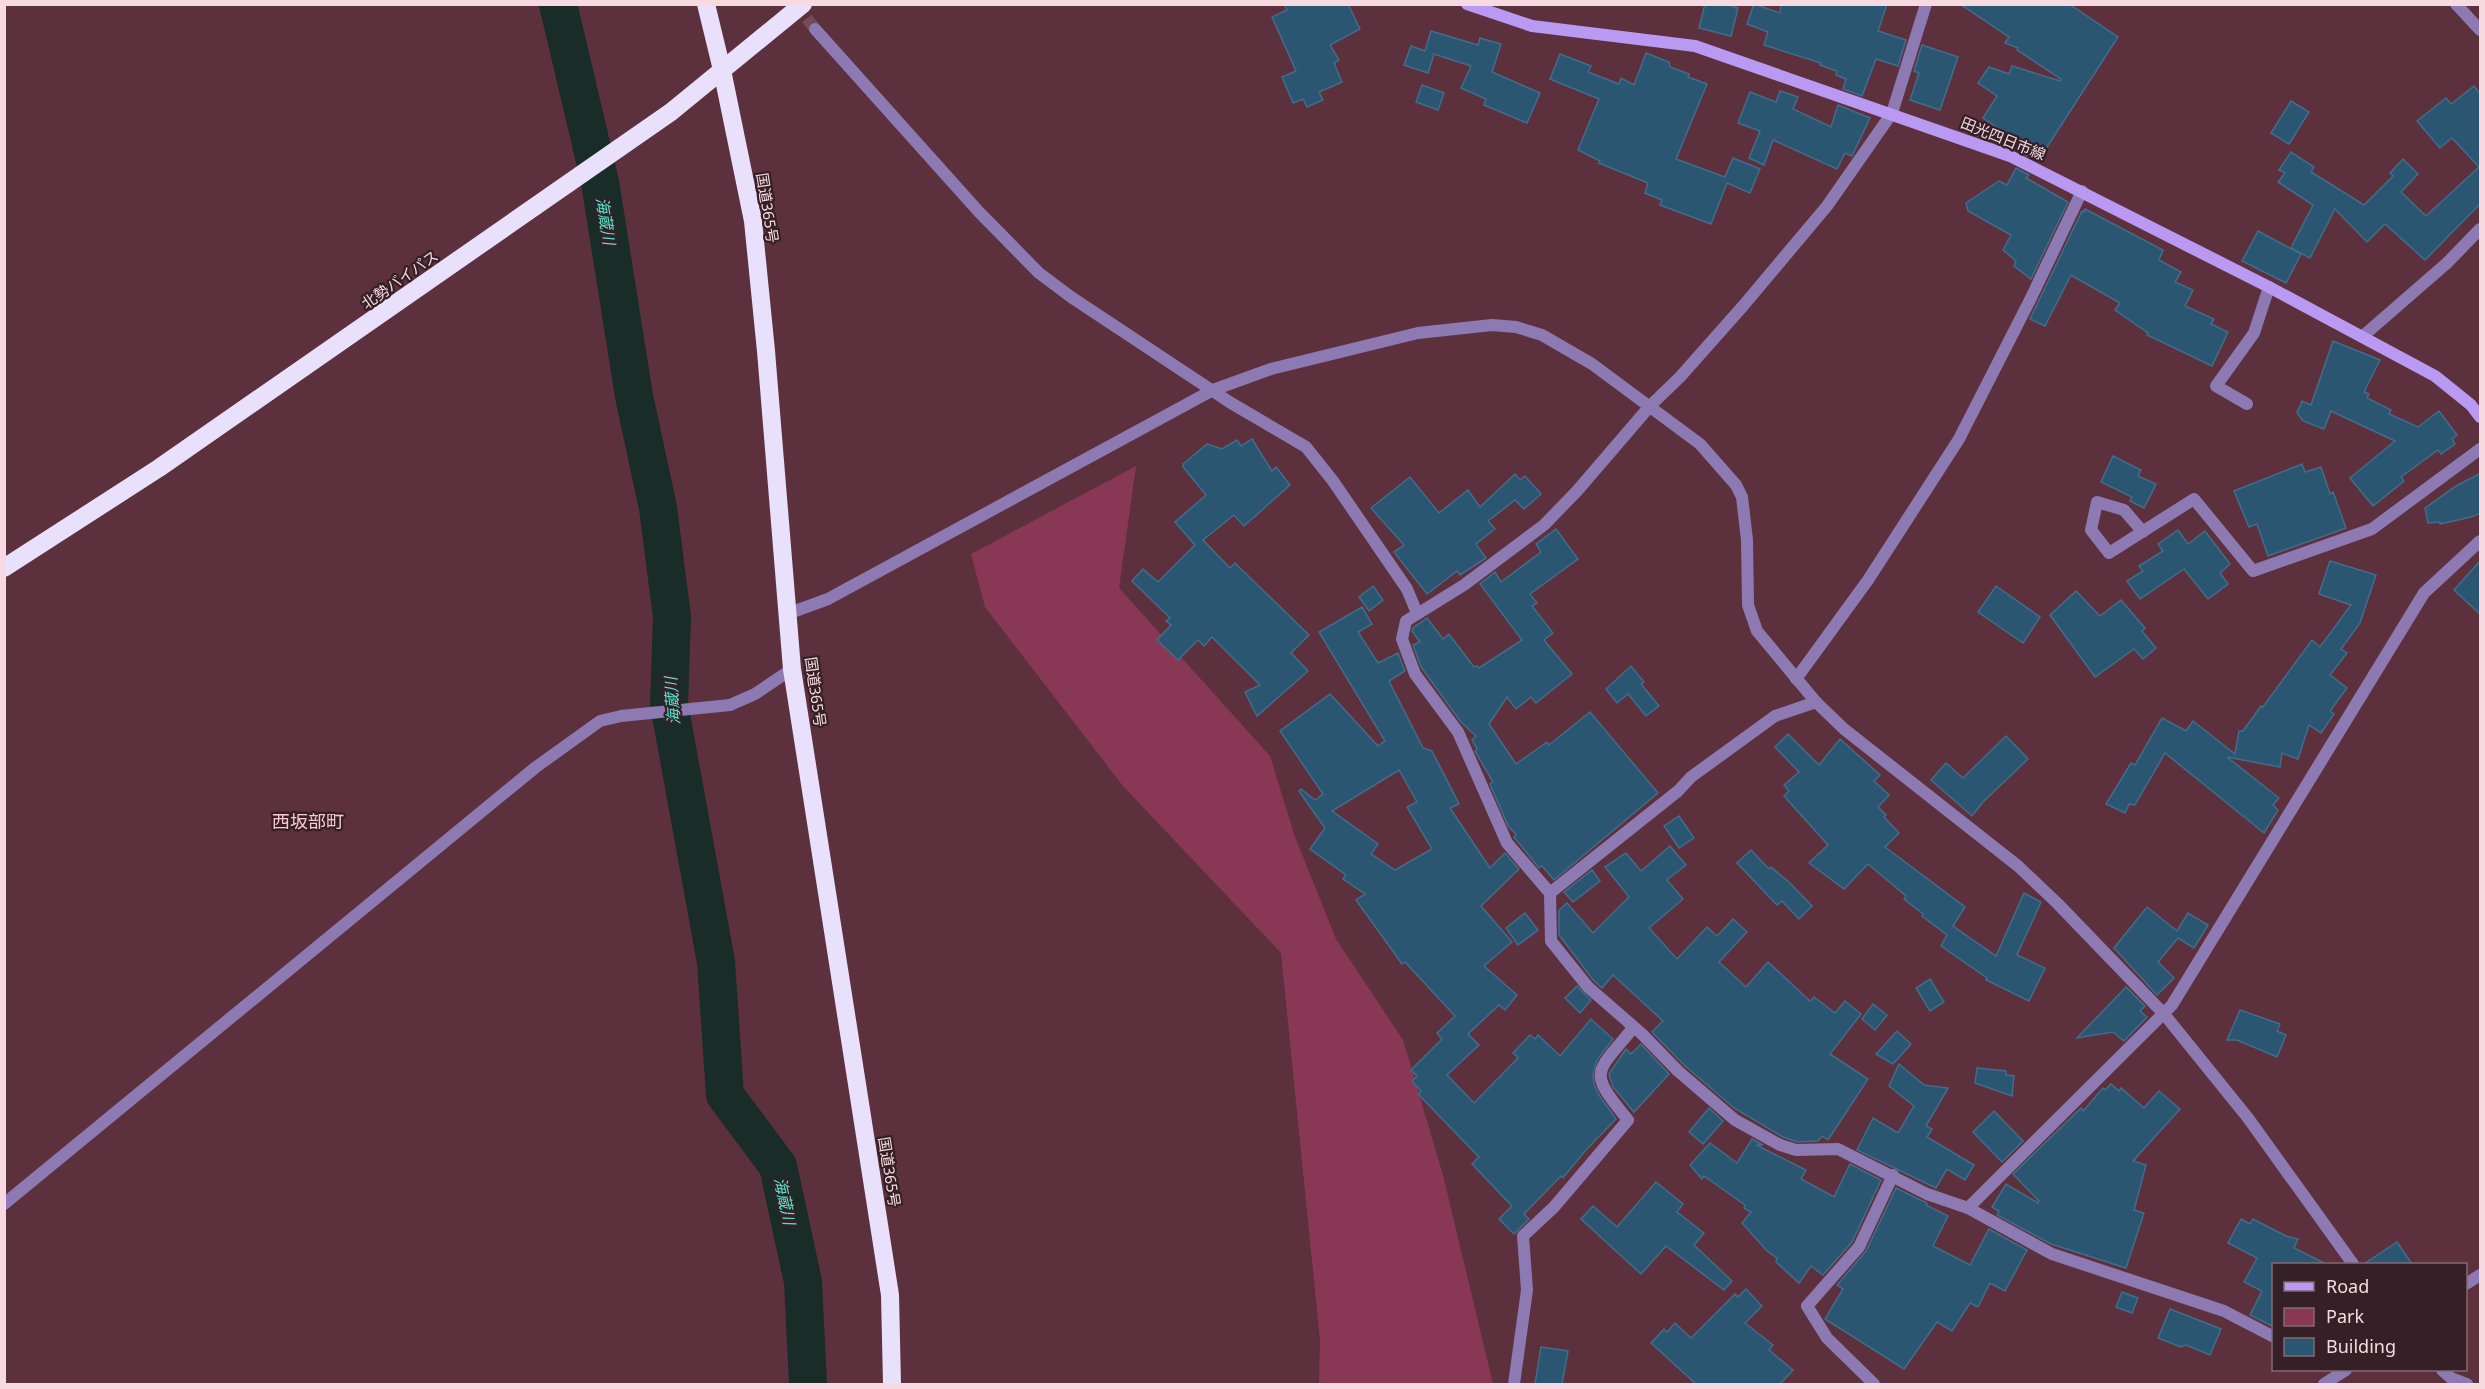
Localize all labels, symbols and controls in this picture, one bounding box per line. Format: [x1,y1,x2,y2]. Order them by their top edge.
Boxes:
street label: 田光四日市線 [1958,112,2049,164]
street label: 国道365号 [753,171,783,244]
water label: 海蔵川 [591,196,621,248]
street label: 北勢バイパス [357,245,442,313]
street label: 国道365号 [801,655,831,728]
water label: 海蔵川 [659,674,685,726]
district label: 西坂部町 [272,809,344,833]
street label: 国道365号 [875,1135,905,1208]
water label: 海蔵川 [769,1175,801,1229]
legend [2272,1263,2467,1371]
text: Road [2326,1274,2369,1298]
text: Park [2326,1304,2364,1328]
text: Building [2326,1334,2396,1358]

